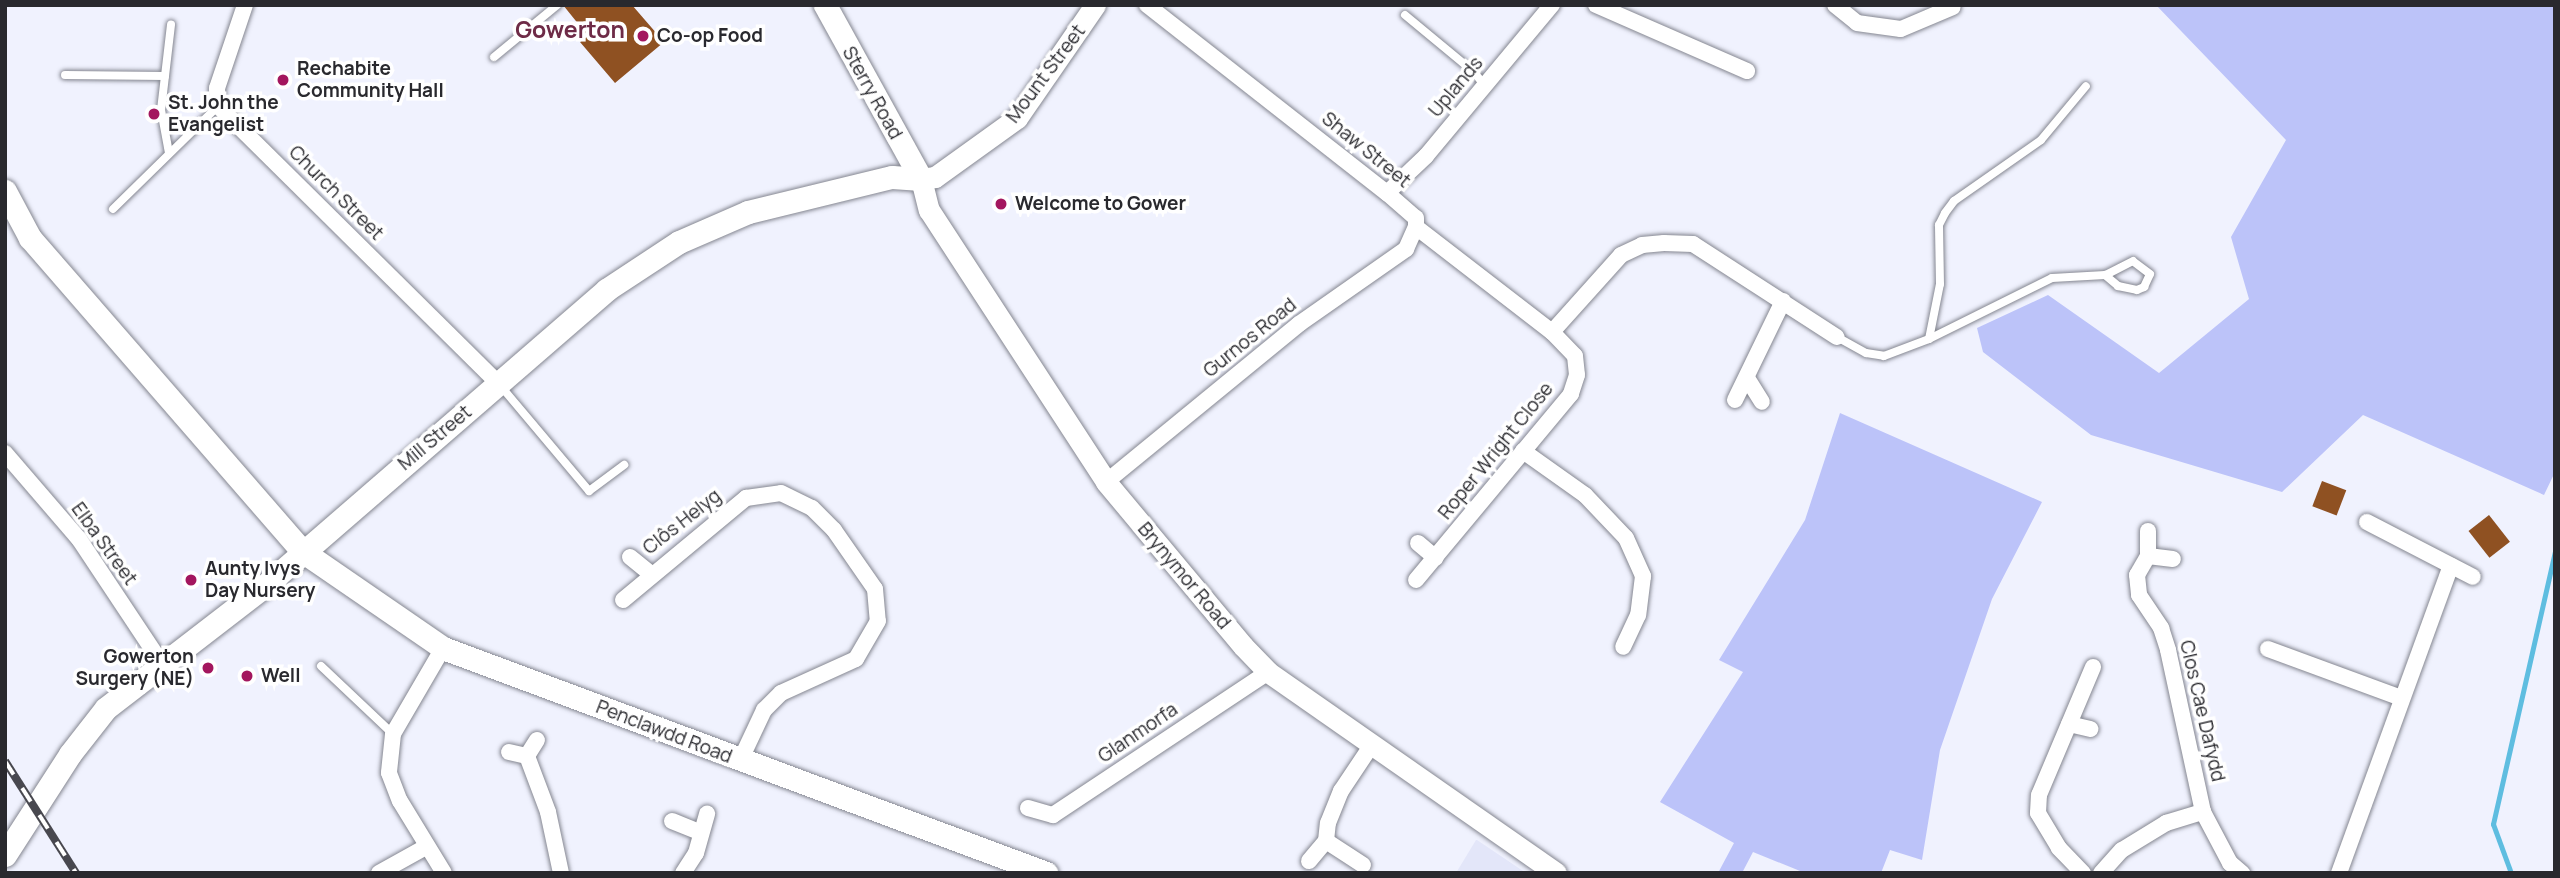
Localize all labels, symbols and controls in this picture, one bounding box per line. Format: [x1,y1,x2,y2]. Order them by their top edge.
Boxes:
district label: Gowerton [515,15,625,43]
street label: Mount Street [1002,20,1090,128]
place label: Co-op Food [657,25,763,47]
marker: Co-op Food [635,28,651,44]
street label: Sterry Road [837,43,907,143]
street label: Uplands [1424,52,1488,122]
place label: Rechabite Community Hall [297,58,444,102]
marker: Rechabite Community Hall [275,72,291,88]
place label: St. John the Evangelist [168,92,279,136]
marker: St. John the Evangelist [146,106,162,122]
street label: Shaw Street [1317,107,1415,193]
street label: Church Street [284,141,388,245]
place label: Welcome to Gower [1015,193,1186,215]
marker: Welcome to Gower [993,196,1009,212]
street label: Gurnos Road [1199,294,1301,382]
street label: Roper Wright Close [1434,378,1558,524]
street label: Mill Street [394,401,476,475]
street label: Clôs Helyg [639,485,725,559]
street label: Elba Street [66,498,142,590]
street label: Brynymor Road [1133,518,1235,634]
place label: Aunty Ivys Day Nursery [205,558,315,602]
marker: Aunty Ivys Day Nursery [183,572,199,588]
street label: Clos Cae Dafydd [2175,638,2229,784]
place label: Gowerton Surgery (NE) [76,646,194,690]
marker: Gowerton Surgery (NE) [200,660,216,676]
place label: Well [261,665,300,687]
marker: Well [239,668,255,684]
street label: Penclawdd Road [593,696,735,768]
street label: Glanmorfa [1094,698,1182,768]

